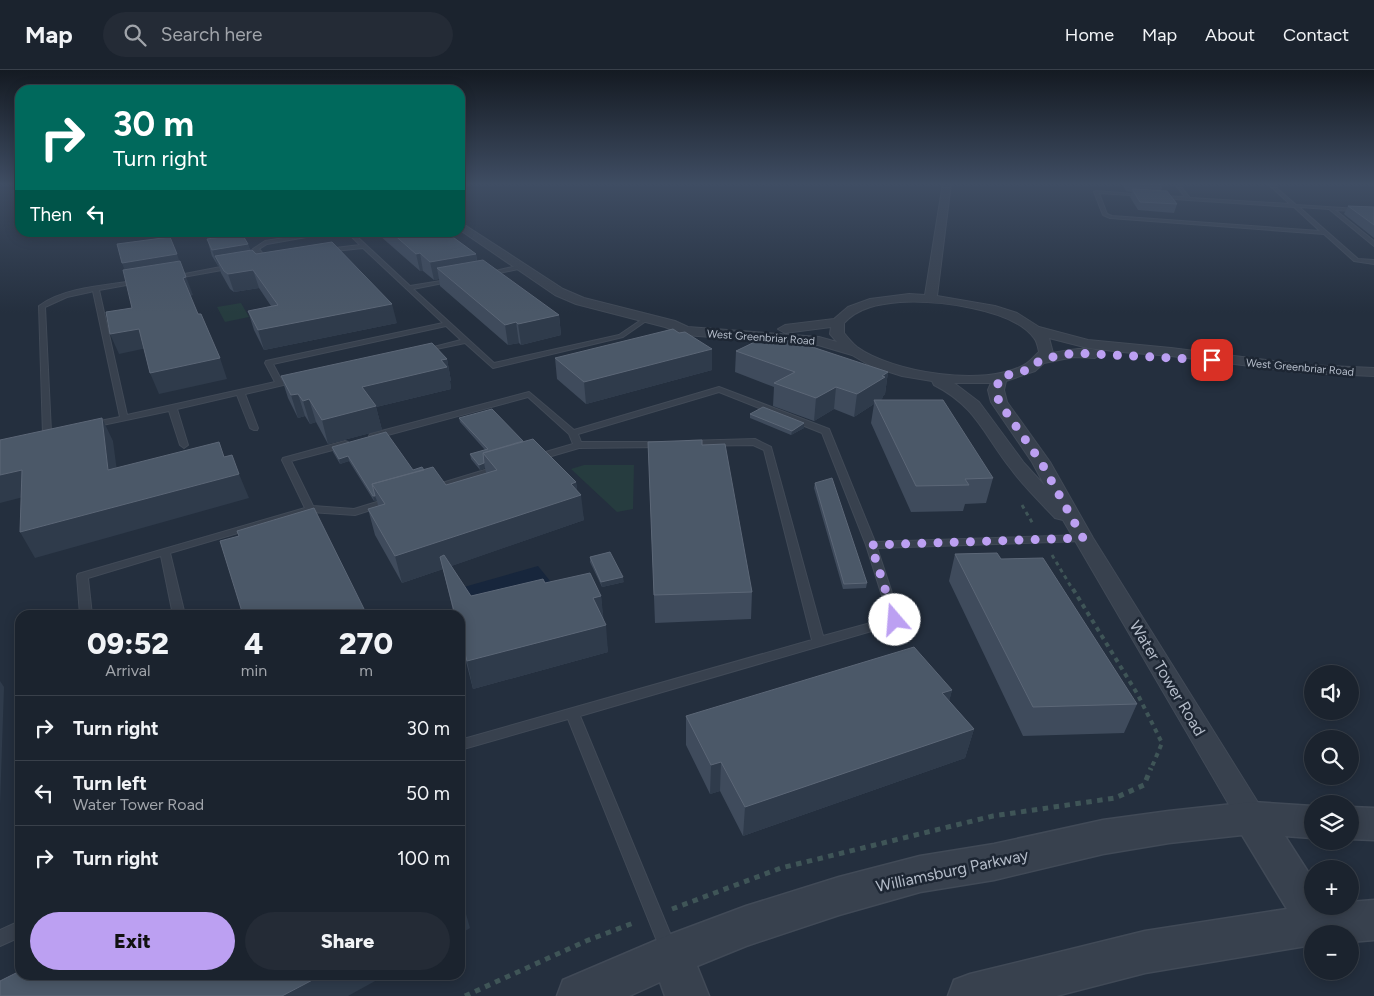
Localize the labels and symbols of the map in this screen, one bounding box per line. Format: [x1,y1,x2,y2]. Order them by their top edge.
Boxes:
street label: West Greenbriar Road [706,327,816,348]
pin [1191,339,1233,381]
street label: West Greenbriar Road [1245,356,1355,379]
position arrow [868,593,920,645]
street label: Water Tower Road [1126,617,1209,739]
street label: Williamsburg Parkway [874,845,1031,896]

